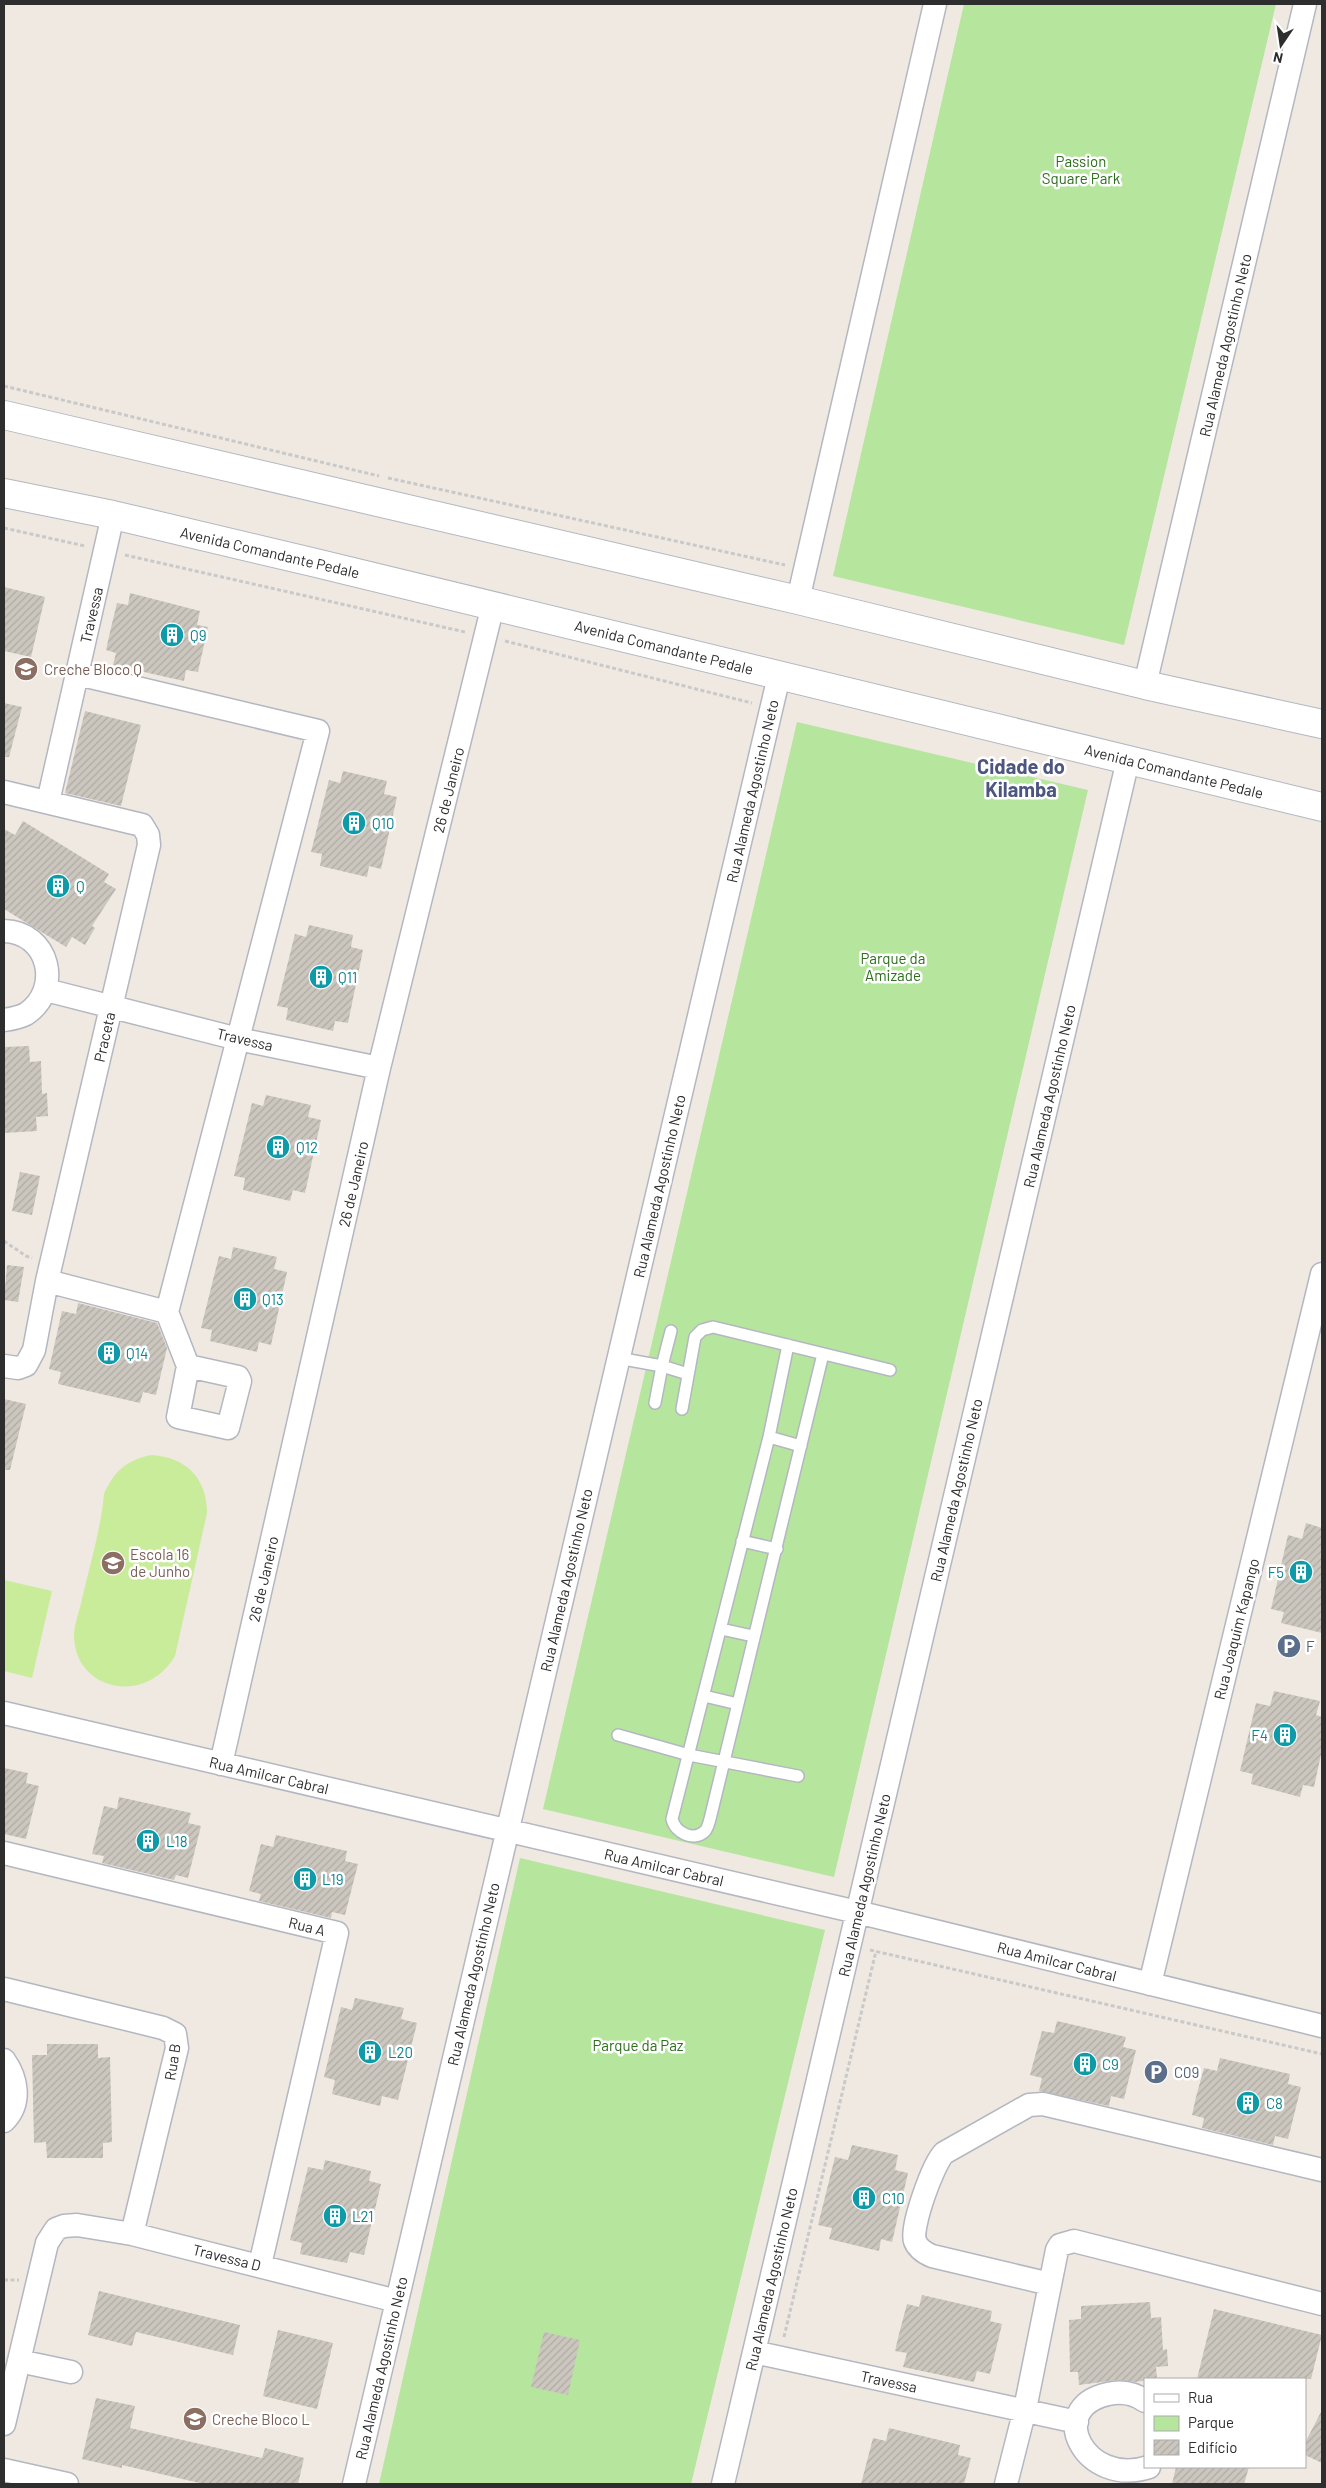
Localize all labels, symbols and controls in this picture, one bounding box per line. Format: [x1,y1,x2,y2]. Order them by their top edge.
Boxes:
north arrow [1256,20,1306,70]
text: N [1272,49,1284,67]
park label: Passion Square Park [1042,152,1121,187]
street label: Rua Alameda Agostinho Neto [1195,252,1255,438]
street label: Avenida Comandante Pedale [178,523,362,581]
street label: Travessa [76,585,106,645]
street label: Avenida Comandante Pedale [573,616,755,678]
building icon: Q9 [159,622,185,648]
place label: Q9 [190,626,206,644]
school or university icon: Creche Bloco Q [13,656,39,682]
place label: Creche Bloco Q [44,660,142,678]
street label: Rua Alameda Agostinho Neto [722,698,782,884]
street label: Avenida Comandante Pedale [1083,740,1265,802]
street label: 26 de Janeiro [429,745,467,835]
district label: Cidade do Kilamba [977,754,1065,801]
building icon: Q10 [341,810,367,836]
place label: Q10 [372,814,394,832]
building icon: Q [45,873,71,899]
place label: Q [76,877,85,895]
park label: Parque da Amizade [861,949,925,984]
building icon: Q11 [308,964,334,990]
place label: Q11 [338,968,357,986]
street label: Rua Alameda Agostinho Neto [1019,1003,1079,1189]
street label: Praceta [90,1010,118,1064]
street label: Travessa [215,1024,275,1054]
street label: Rua Alameda Agostinho Neto [629,1093,689,1279]
building icon: Q12 [265,1134,291,1160]
place label: Q12 [296,1138,318,1156]
street label: 26 de Janeiro [334,1139,372,1229]
building icon: Q13 [232,1286,258,1312]
place label: Q13 [262,1290,284,1308]
building icon: Q14 [96,1340,122,1366]
place label: Q14 [126,1344,148,1362]
street label: Rua Alameda Agostinho Neto [926,1397,986,1583]
street label: Rua Alameda Agostinho Neto [536,1487,596,1673]
street label: 26 de Janeiro [244,1534,282,1624]
place label: Escola 16 de Junho [130,1545,190,1580]
school or university icon: Escola 16 de Junho [100,1550,126,1576]
street label: Rua Joaquim Kapango [1210,1556,1262,1702]
building icon: F5 [1288,1559,1314,1585]
place label: F5 [1268,1563,1284,1581]
parking icon: F [1276,1633,1302,1659]
place label: F [1306,1637,1315,1655]
building icon: F4 [1272,1722,1298,1748]
place label: F4 [1251,1726,1268,1744]
street label: Rua Amilcar Cabral [208,1753,330,1797]
street label: Rua Alameda Agostinho Neto [834,1792,894,1978]
building icon: L18 [135,1828,161,1854]
place label: L18 [166,1832,188,1850]
street label: Rua Amilcar Cabral [603,1845,725,1889]
building icon: L19 [292,1866,318,1892]
place label: L19 [322,1870,344,1888]
street label: Rua Alameda Agostinho Neto [443,1881,503,2067]
street label: Rua A [287,1913,327,1939]
street label: Rua Amilcar Cabral [996,1938,1118,1984]
park label: Parque da Paz [592,2036,684,2054]
building icon: L20 [357,2039,383,2065]
street label: Rua B [160,2042,184,2082]
place label: L20 [388,2043,413,2061]
building icon: C9 [1072,2051,1098,2077]
place label: C9 [1102,2055,1119,2073]
parking icon: C09 [1143,2059,1169,2085]
place label: C09 [1174,2063,1199,2081]
building icon: C8 [1235,2090,1261,2116]
place label: C8 [1266,2094,1283,2112]
building icon: C10 [851,2185,877,2211]
street label: Rua Alameda Agostinho Neto [741,2186,801,2372]
place label: C10 [882,2189,905,2207]
building icon: L21 [322,2203,348,2229]
place label: L21 [352,2207,374,2225]
street label: Travessa D [191,2240,263,2274]
street label: Rua Alameda Agostinho Neto [351,2275,411,2461]
street label: Travessa [859,2366,919,2396]
legend [1144,2378,1306,2468]
text: Rua [1188,2388,1213,2406]
school or university icon: Creche Bloco L [182,2406,208,2432]
place label: Creche Bloco L [212,2410,310,2428]
text: Parque [1188,2413,1234,2431]
text: Edifício [1188,2438,1237,2456]

